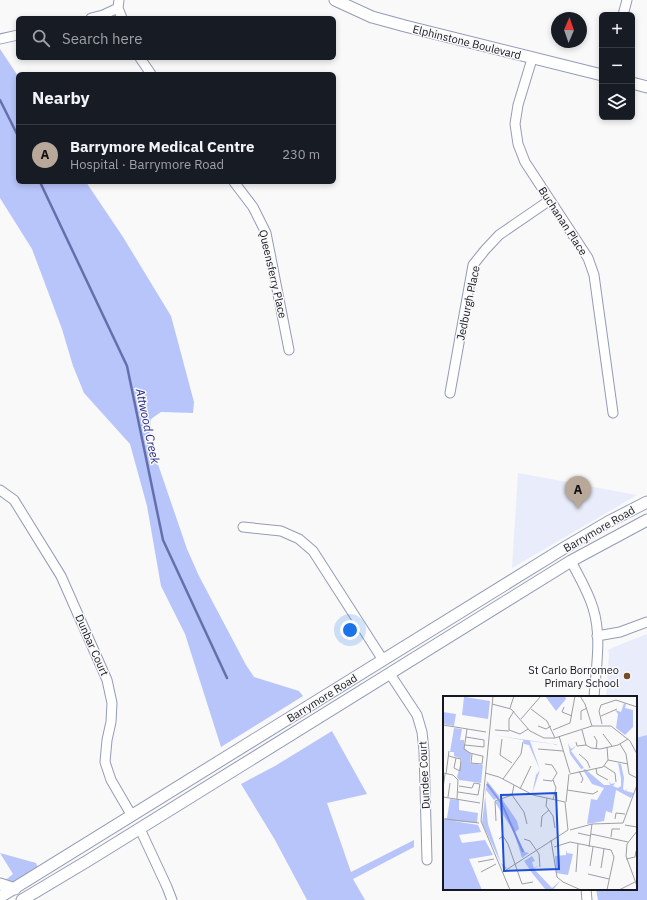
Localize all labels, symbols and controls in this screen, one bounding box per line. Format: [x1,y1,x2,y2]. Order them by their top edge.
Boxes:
north arrow [551,12,587,48]
map controls [599,12,635,120]
button: + [599,12,635,48]
search box [16,16,336,60]
street label: Elphinstone Boulevard [411,22,523,62]
icon: search [30,27,52,49]
text: Search here [62,29,142,48]
button: − [599,48,635,84]
button: layers [599,84,635,120]
text: Nearby [32,87,90,109]
text: Barrymore Medical Centre [70,137,254,156]
text: A [41,146,49,163]
text: 230 m [282,146,320,163]
text: Hospital · Barrymore Road [70,156,224,173]
street label: Buchanan Place [536,184,590,258]
street label: Queensferry Place [256,228,290,320]
street label: Jedburgh Place [453,264,483,342]
water label: Attwood Creek [132,386,163,466]
pin: A [565,476,591,509]
street label: Barrymore Road [561,503,637,555]
street label: Dunbar Court [72,612,112,678]
your location [340,620,360,640]
place label: St Carlo Borromeo Primary School [528,663,619,690]
street label: Barrymore Road [284,671,360,725]
marker: St Carlo Borromeo Primary School [622,671,632,681]
inset map [443,696,637,890]
street label: Dundee Court [415,740,433,809]

